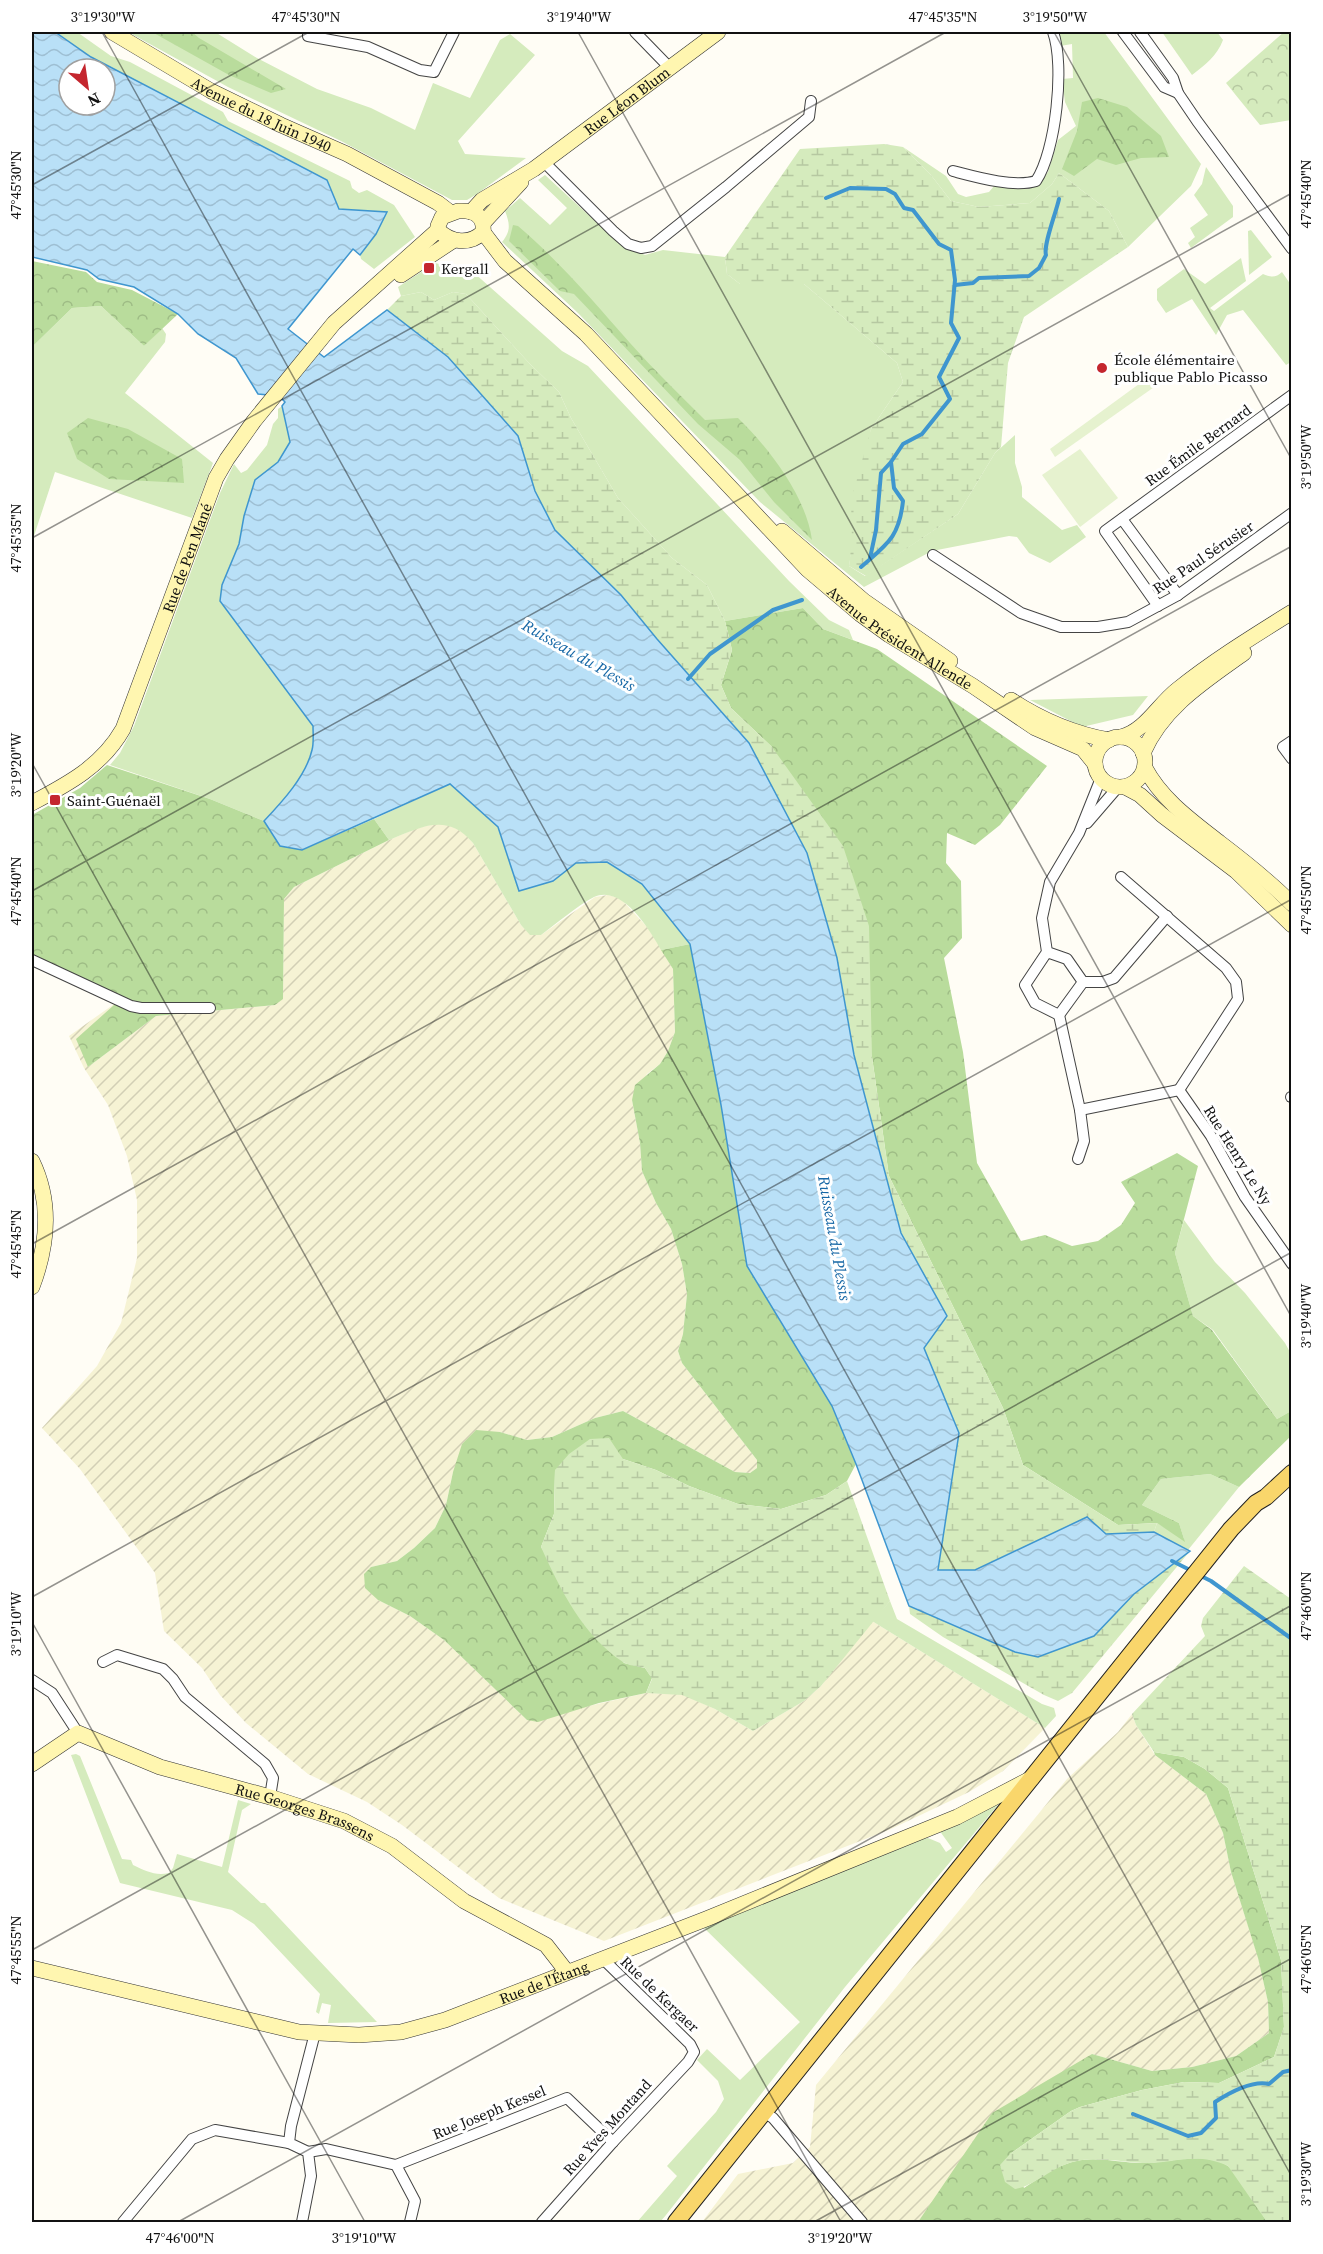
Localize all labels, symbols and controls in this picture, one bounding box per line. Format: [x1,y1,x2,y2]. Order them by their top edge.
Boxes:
text: 3°19'30"W [71,6,136,27]
text: 47°45'30"N [271,6,341,27]
text: 3°19'40"W [547,6,612,27]
text: 47°45'35"N [908,6,978,27]
text: 3°19'50"W [1023,6,1088,27]
north arrow [57,57,117,117]
street label: Rue Léon Blum [579,61,674,139]
street label: Avenue du 18 Juin 1940 [188,71,335,157]
text: N [84,88,105,113]
text: 47°45'30"N [5,150,26,220]
text: 47°45'40"N [1295,159,1316,229]
place label: Kergall [441,258,489,279]
marker: Kergall [422,261,436,275]
place label: École élémentaire publique Pablo Picasso [1114,349,1268,387]
marker: École élémentaire publique Pablo Picasso [1095,361,1109,375]
street label: Rue Émile Bernard [1141,399,1256,491]
text: 3°19'50"W [1295,424,1316,489]
street label: Rue de Pen Mané [157,499,217,615]
text: 47°45'35"N [5,503,26,573]
street label: Rue Paul Sérusier [1148,515,1258,599]
street label: Avenue Président Allende [823,581,977,694]
water label: Ruisseau du Plessis [518,613,640,696]
text: 3°19'20"W [5,732,26,797]
place label: Saint-Guénaël [67,790,161,811]
marker: Saint-Guénaël [48,793,62,807]
text: 47°45'40"N [5,856,26,926]
text: 47°45'50"N [1295,865,1316,935]
street label: Rue Henry Le Ny [1199,1101,1277,1209]
water label: Ruisseau du Plessis [813,1173,857,1303]
text: 47°45'45"N [5,1209,26,1279]
text: 3°19'40"W [1295,1283,1316,1348]
text: 47°46'00"N [1295,1571,1316,1641]
text: 3°19'10"W [5,1591,26,1656]
street label: Rue Georges Brassens [233,1778,378,1846]
text: 47°45'55"N [5,1915,26,1985]
text: 47°46'05"N [1295,1924,1316,1994]
street label: Rue de Kergaer [616,1951,704,2037]
street label: Rue de l'Étang [496,1955,592,2009]
street label: Rue Yves Montand [558,2074,656,2180]
street label: Rue Joseph Kessel [429,2080,549,2144]
text: 3°19'30"W [1295,2141,1316,2206]
text: 47°46'00"N [145,2227,215,2248]
text: 3°19'10"W [332,2227,397,2248]
text: 3°19'20"W [808,2227,873,2248]

